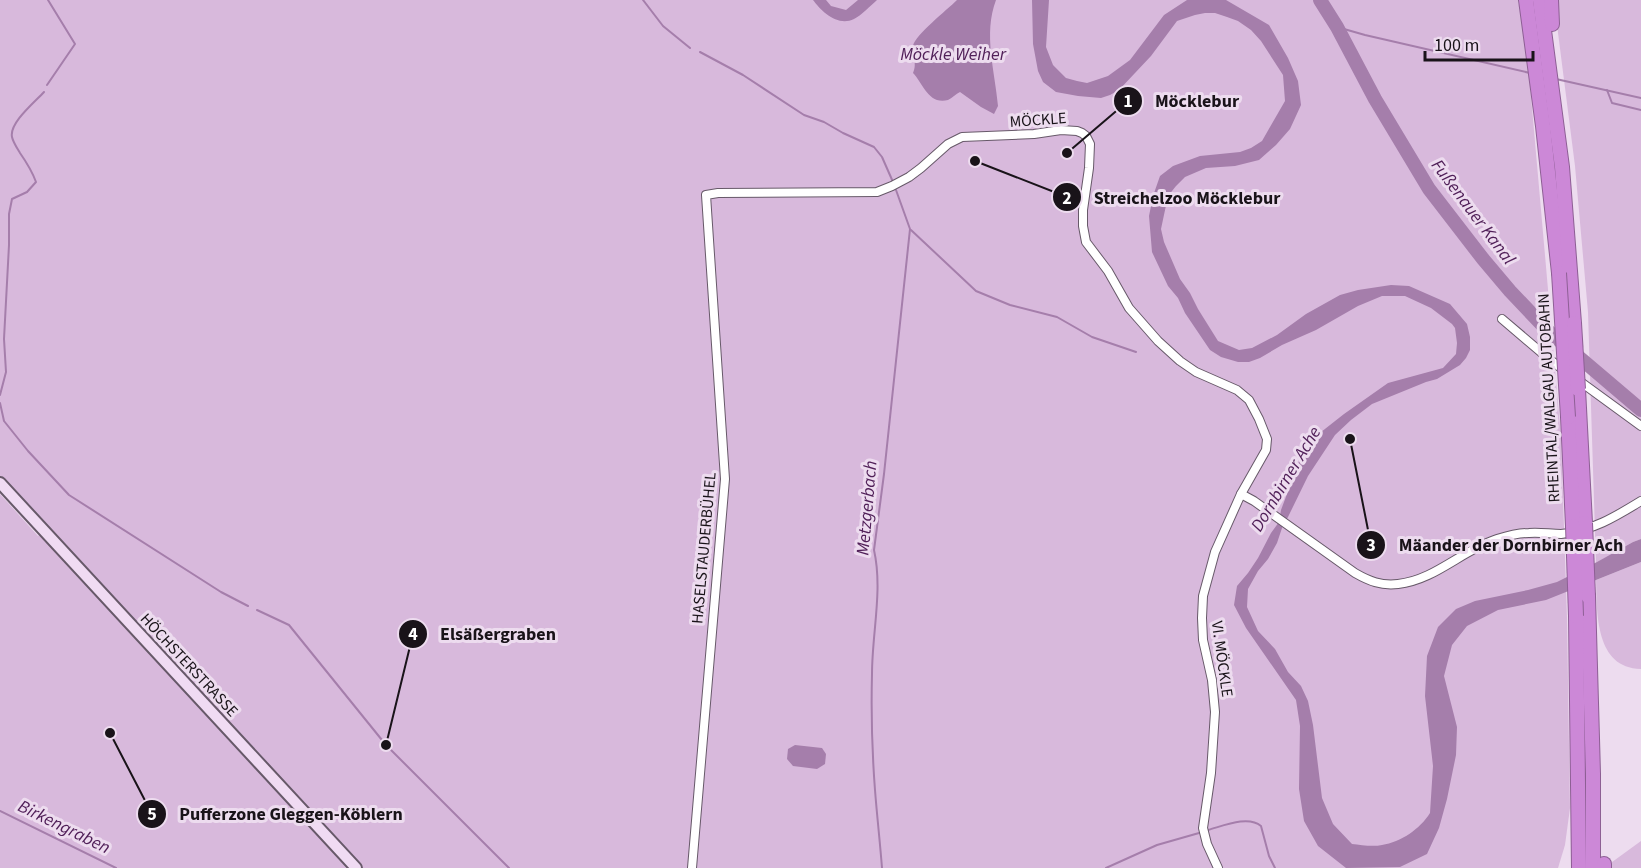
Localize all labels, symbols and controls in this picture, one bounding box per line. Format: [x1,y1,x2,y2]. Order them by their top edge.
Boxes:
scale bar [1425,24,1533,62]
text: 100 m [1434,33,1479,58]
water label: Möckle Weiher [900,42,1007,67]
callout: Möcklebur [1113,83,1251,119]
text: 1 [1123,89,1133,114]
text: Möcklebur [1155,89,1240,114]
street label: MÖCKLE [1009,107,1067,133]
water label: Fußenauer Kanal [1425,154,1521,270]
callout: Streichelzoo Möcklebur [1052,179,1292,215]
text: 2 [1062,186,1072,211]
text: Streichelzoo Möcklebur [1094,186,1281,211]
street label: RHEINTAL/WALGAU AUTOBAHN [1533,293,1565,503]
water label: Dornbirner Ache [1245,421,1327,536]
water label: Metzgerbach [850,460,884,556]
street label: HASELSTAUDERBÜHEL [686,471,722,625]
callout: Mäander der Dornbirner Ach [1356,527,1635,563]
text: 3 [1366,533,1376,558]
text: Mäander der Dornbirner Ach [1399,533,1623,558]
street label: HÖCHSTERSTRASSE [135,608,243,722]
callout: Elsäßergraben [398,616,568,652]
street label: VI. MÖCKLE [1206,620,1238,698]
text: 4 [408,622,418,647]
text: Elsäßergraben [440,622,556,647]
water label: Birkengraben [14,794,114,860]
callout: Pufferzone Gleggen-Köblern [137,796,415,832]
text: 5 [147,802,157,827]
text: Pufferzone Gleggen-Köblern [179,802,403,827]

